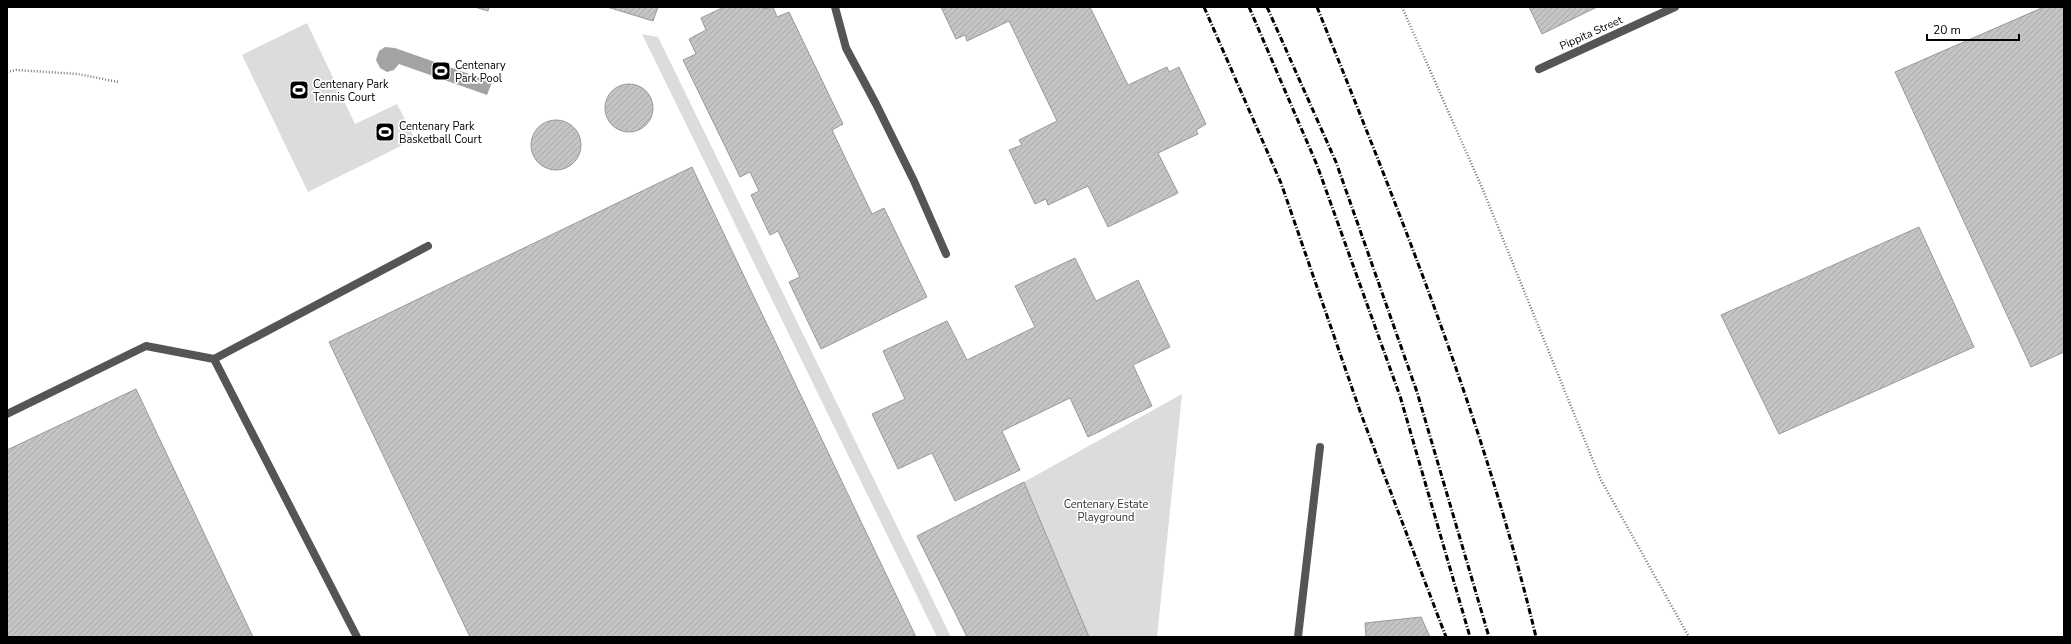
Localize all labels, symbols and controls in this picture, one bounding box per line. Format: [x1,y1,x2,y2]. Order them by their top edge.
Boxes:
street label: Pippita Street [1557,12,1625,54]
scale bar [1927,16,2019,42]
text: 20 m [1933,22,1961,38]
place label: Centenary Park Pool [455,58,506,86]
sports icon: Centenary Park Pool [430,60,452,82]
place label: Centenary Park Tennis Court [313,77,389,105]
sports icon: Centenary Park Tennis Court [288,79,310,101]
place label: Centenary Park Basketball Court [399,119,482,147]
sports icon: Centenary Park Basketball Court [374,121,396,143]
park label: Centenary Estate Playground [1064,497,1148,525]

